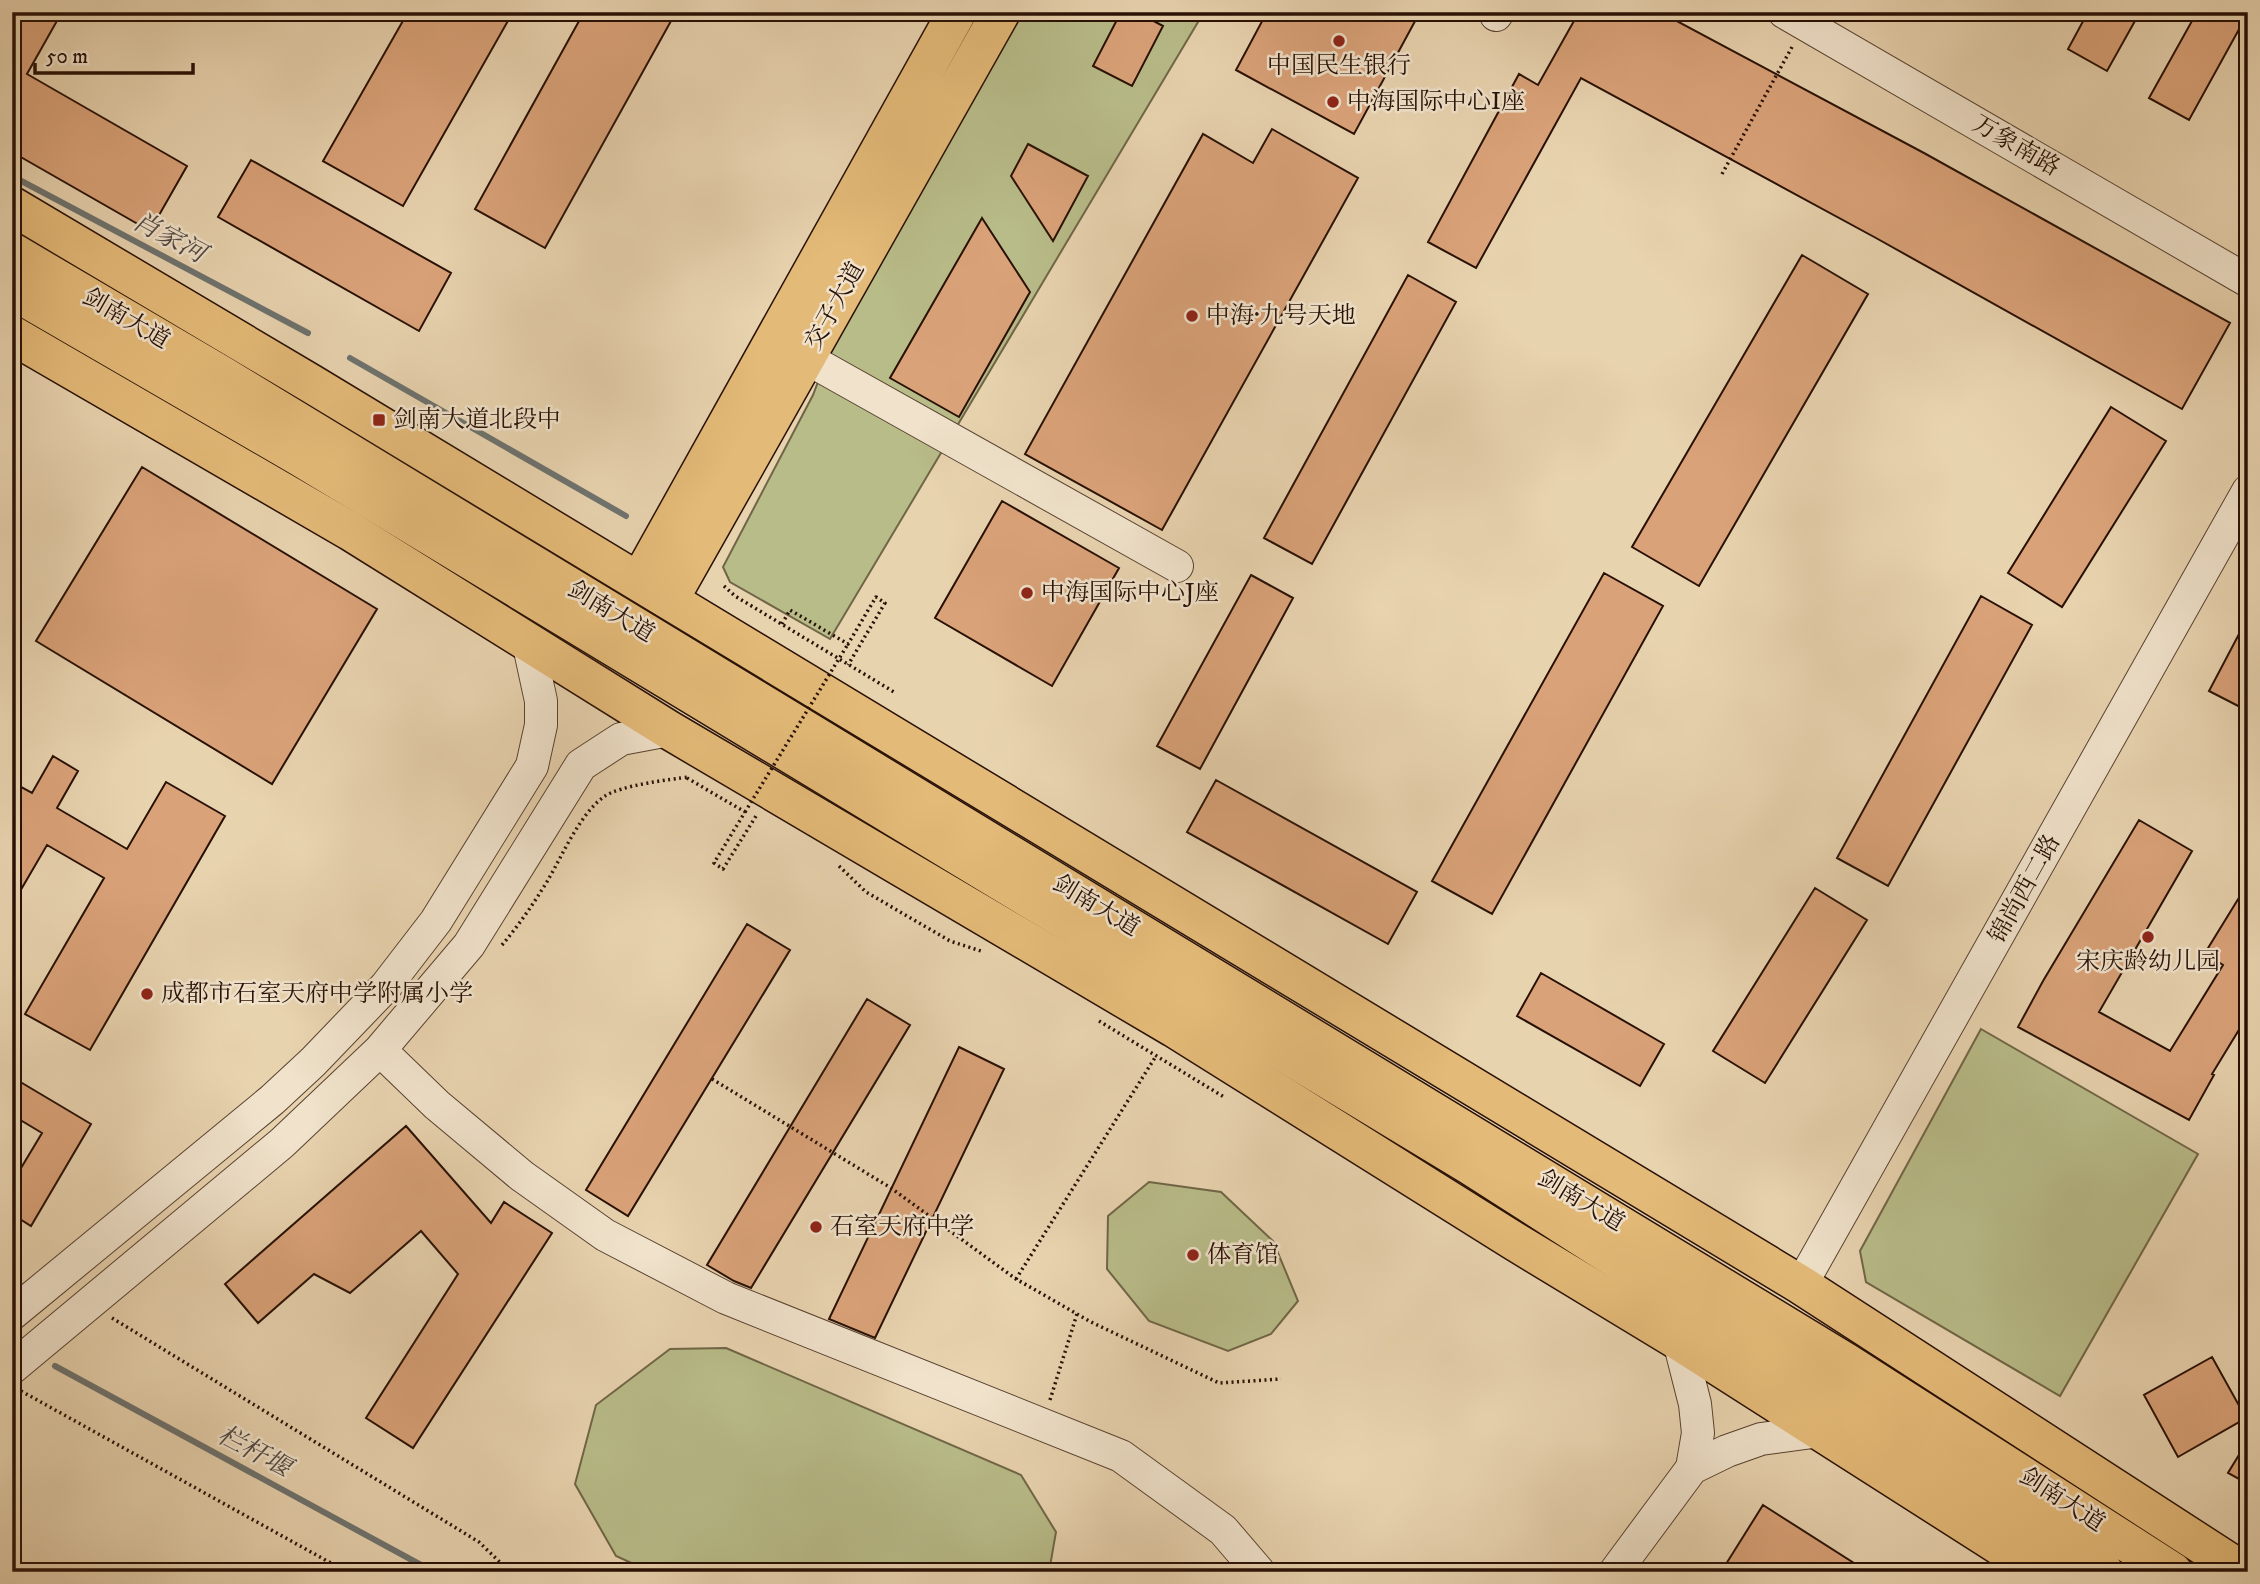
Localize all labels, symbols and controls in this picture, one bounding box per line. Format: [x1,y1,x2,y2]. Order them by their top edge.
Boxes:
scale bar [35,32,192,76]
marker: 中国民生银行 [1331,33,1347,49]
text: 50 m [46,44,88,70]
place label: 中国民生银行 [1267,51,1411,81]
place label: 中海国际中心I座 [1347,87,1525,117]
marker: 中海国际中心I座 [1325,94,1341,110]
street label: 万象南路 [1967,109,2065,183]
water label: 肖家河 [127,205,215,273]
street label: 交子大道 [799,257,871,355]
street label: 剑南大道 [77,282,175,356]
place label: 中海·九号天地 [1206,301,1356,331]
marker: 中海·九号天地 [1184,308,1200,324]
place label: 剑南大道北段中 [393,405,561,435]
marker: 剑南大道北段中 [371,412,387,428]
street label: 剑南大道 [562,574,660,650]
place label: 中海国际中心J座 [1041,578,1219,608]
marker: 中海国际中心J座 [1019,585,1035,601]
street label: 锦尚西二路 [1983,829,2067,949]
street label: 剑南大道 [1047,868,1145,944]
marker: 宋庆龄幼儿园 [2140,929,2156,945]
place label: 宋庆龄幼儿园 [2076,947,2220,977]
place label: 成都市石室天府中学附属小学 [161,979,473,1009]
marker: 成都市石室天府中学附属小学 [139,986,155,1002]
street label: 剑南大道 [1532,1163,1630,1239]
place label: 石室天府中学 [830,1212,974,1242]
marker: 石室天府中学 [808,1219,824,1235]
place label: 体育馆 [1207,1240,1279,1270]
marker: 体育馆 [1185,1247,1201,1263]
water label: 栏杆堰 [212,1419,300,1487]
street label: 剑南大道 [2014,1461,2110,1539]

